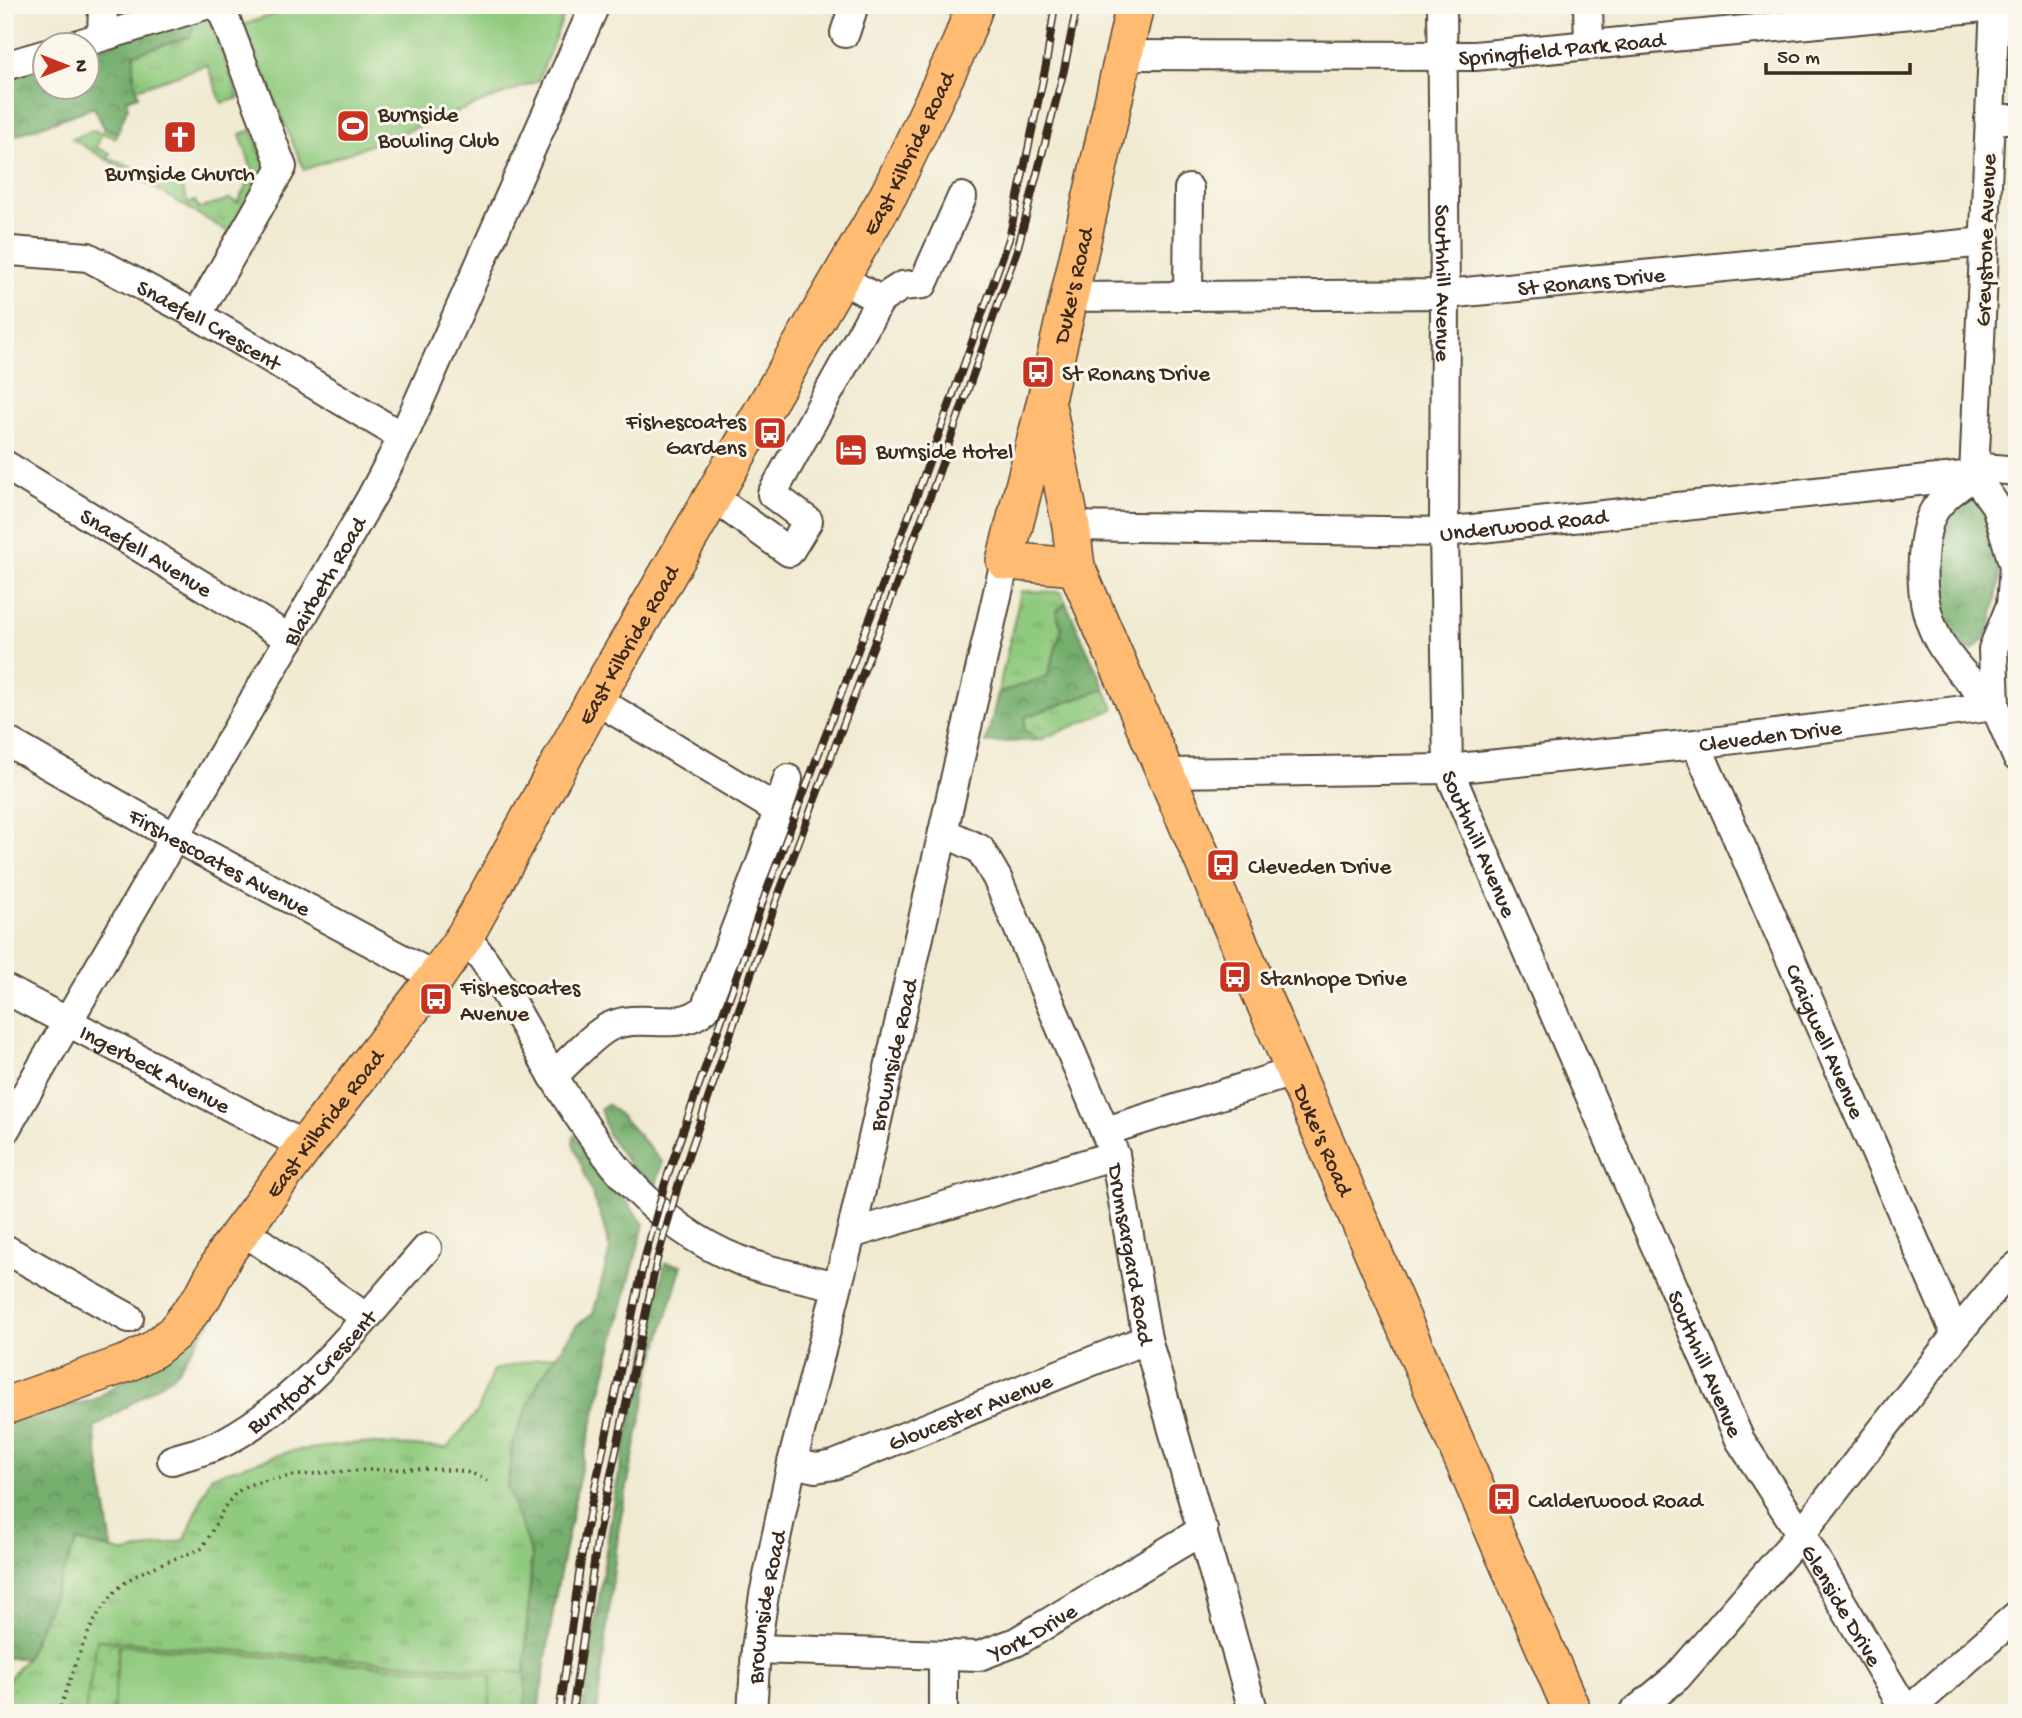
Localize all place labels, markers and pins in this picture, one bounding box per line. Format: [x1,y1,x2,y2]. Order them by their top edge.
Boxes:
place label: Burnside Bowling Club [377,103,500,156]
sports icon: Burnside Bowling Club [334,107,372,145]
church icon: Burnside Church [161,118,199,156]
place label: Burnside Church [104,162,255,189]
bus stop icon: St Ronans Drive [1019,353,1057,391]
place label: St Ronans Drive [1062,362,1211,389]
place label: Fishescoates Gardens [625,410,747,463]
bus stop icon: Fishescoates Gardens [751,414,789,452]
hotel icon: Burnside Hotel [832,431,870,469]
place label: Burnside Hotel [875,440,1013,467]
bus stop icon: Cleveden Drive [1204,846,1242,884]
place label: Cleveden Drive [1248,855,1392,882]
bus stop icon: Stanhope Drive [1216,958,1254,996]
place label: Stanhope Drive [1260,967,1408,994]
place label: Fishescoates Avenue [459,976,581,1029]
bus stop icon: Fishescoates Avenue [417,980,455,1018]
bus stop icon: Calderwood Road [1485,1480,1523,1518]
place label: Calderwood Road [1528,1489,1704,1516]

